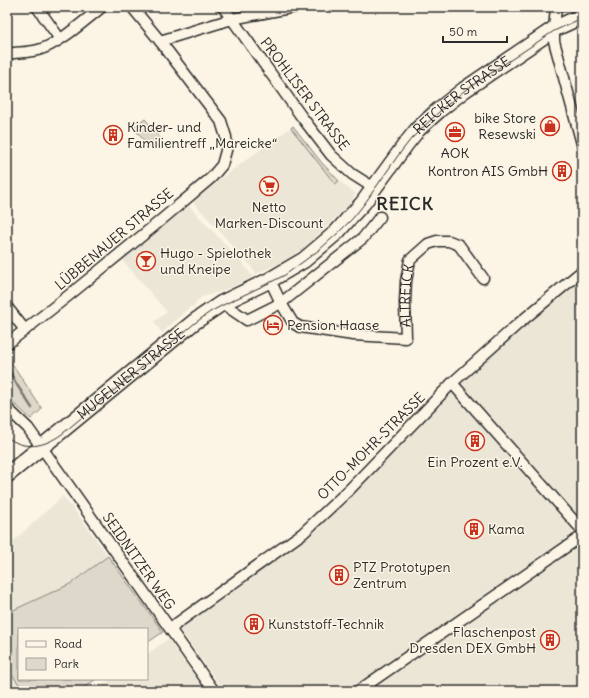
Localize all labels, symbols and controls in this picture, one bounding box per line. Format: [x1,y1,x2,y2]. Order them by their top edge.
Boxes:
scale bar [443,18,507,44]
text: 50 m [449,24,478,39]
street label: PROHLISER STRASSE [257,34,353,154]
street label: REICKER STRASSE [409,52,514,138]
place label: bike Store Resewski [474,109,536,143]
shop icon: bike Store Resewski [539,115,561,137]
place label: Kinder- und Familientreff „Mareicke“ [127,118,277,152]
office icon: AOK [444,121,466,143]
building icon: Kinder- und Familientreff „Mareicke“ [102,124,124,146]
place label: AOK [441,144,470,162]
building icon: Kontron AIS GmbH [551,160,573,182]
place label: Kontron AIS GmbH [428,162,548,180]
supermarket icon: Netto Marken-Discount [258,175,280,197]
street label: LÜBBENAUER STRASSE [51,184,177,294]
district label: REICK [376,192,434,215]
place label: Netto Marken-Discount [215,198,324,232]
place label: Hugo - Spielothek und Kneipe [160,244,271,278]
bar icon: Hugo - Spielothek und Kneipe [135,250,157,272]
street label: ALTREICK [396,262,418,328]
hotel icon: Pension Haase [262,314,284,336]
place label: Pension Haase [287,316,379,334]
street label: MÜGELNER STRASSE [73,324,188,423]
street label: OTTO-MOHR-STRASSE [313,388,429,504]
building icon: Ein Prozent e.V. [464,430,486,452]
place label: Ein Prozent e.V. [427,453,523,471]
street label: SEIDNITZER WEG [99,509,179,613]
building icon: Kama [463,518,485,540]
place label: Kama [488,520,525,538]
place label: PTZ Prototypen Zentrum [353,558,451,592]
building icon: PTZ Prototypen Zentrum [328,564,350,586]
building icon: Kunststoff-Technik [243,613,265,635]
place label: Kunststoff-Technik [268,615,384,633]
place label: Flaschenpost Dresden DEX GmbH [409,623,536,657]
legend [18,628,148,680]
building icon: Flaschenpost Dresden DEX GmbH [539,629,561,651]
text: Road [54,636,82,651]
text: Park [54,656,79,671]

